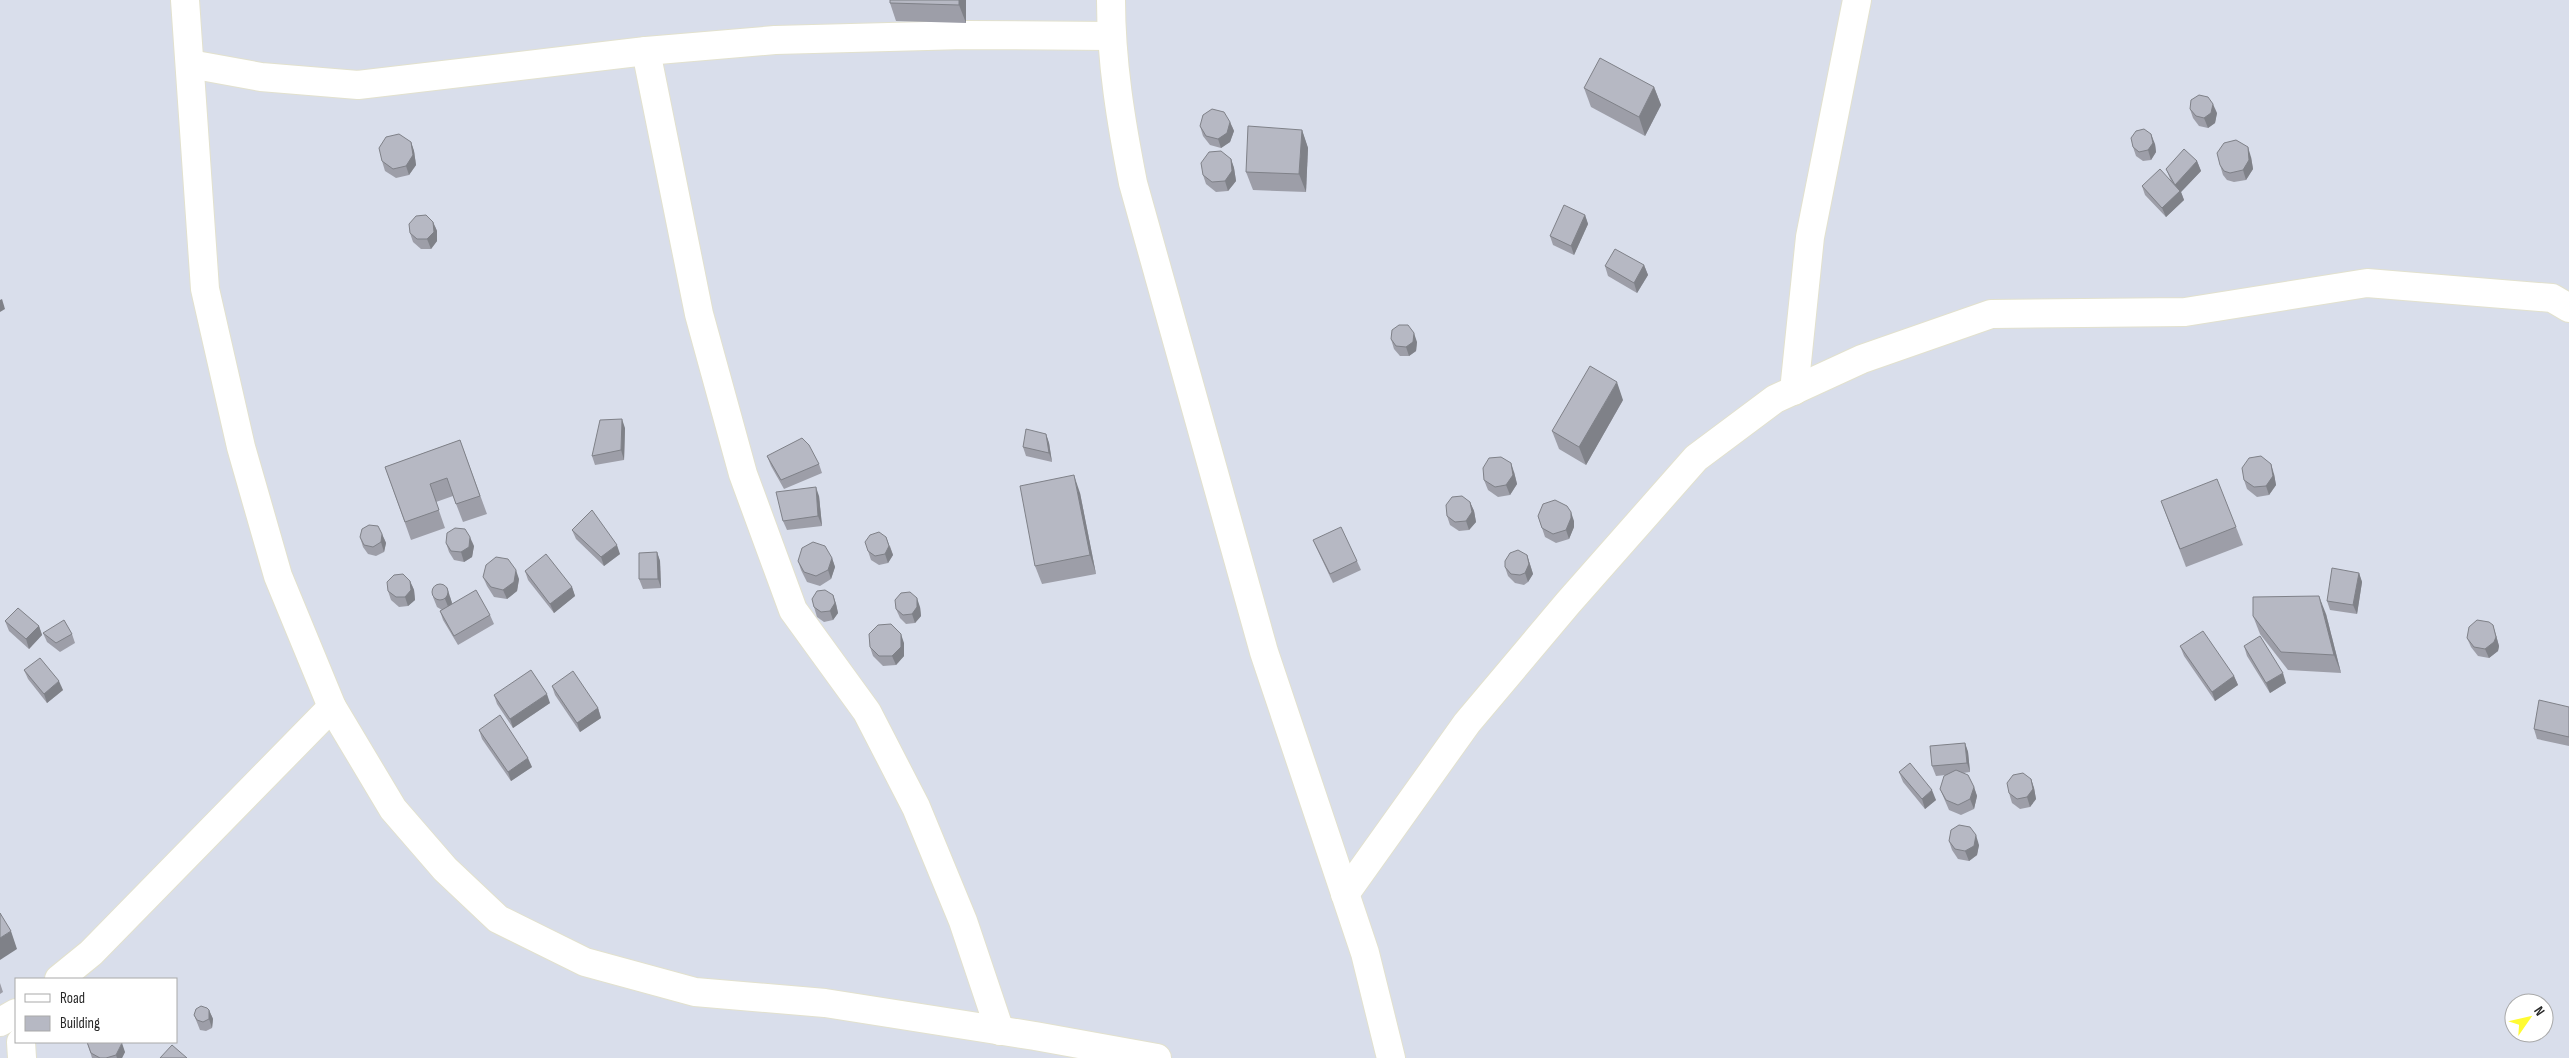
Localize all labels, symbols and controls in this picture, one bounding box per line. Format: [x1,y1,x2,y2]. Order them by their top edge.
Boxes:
legend [15,978,178,1043]
text: Road [60,989,85,1008]
north arrow [2504,993,2554,1043]
text: N [2530,1003,2549,1019]
text: Building [60,1014,100,1033]

